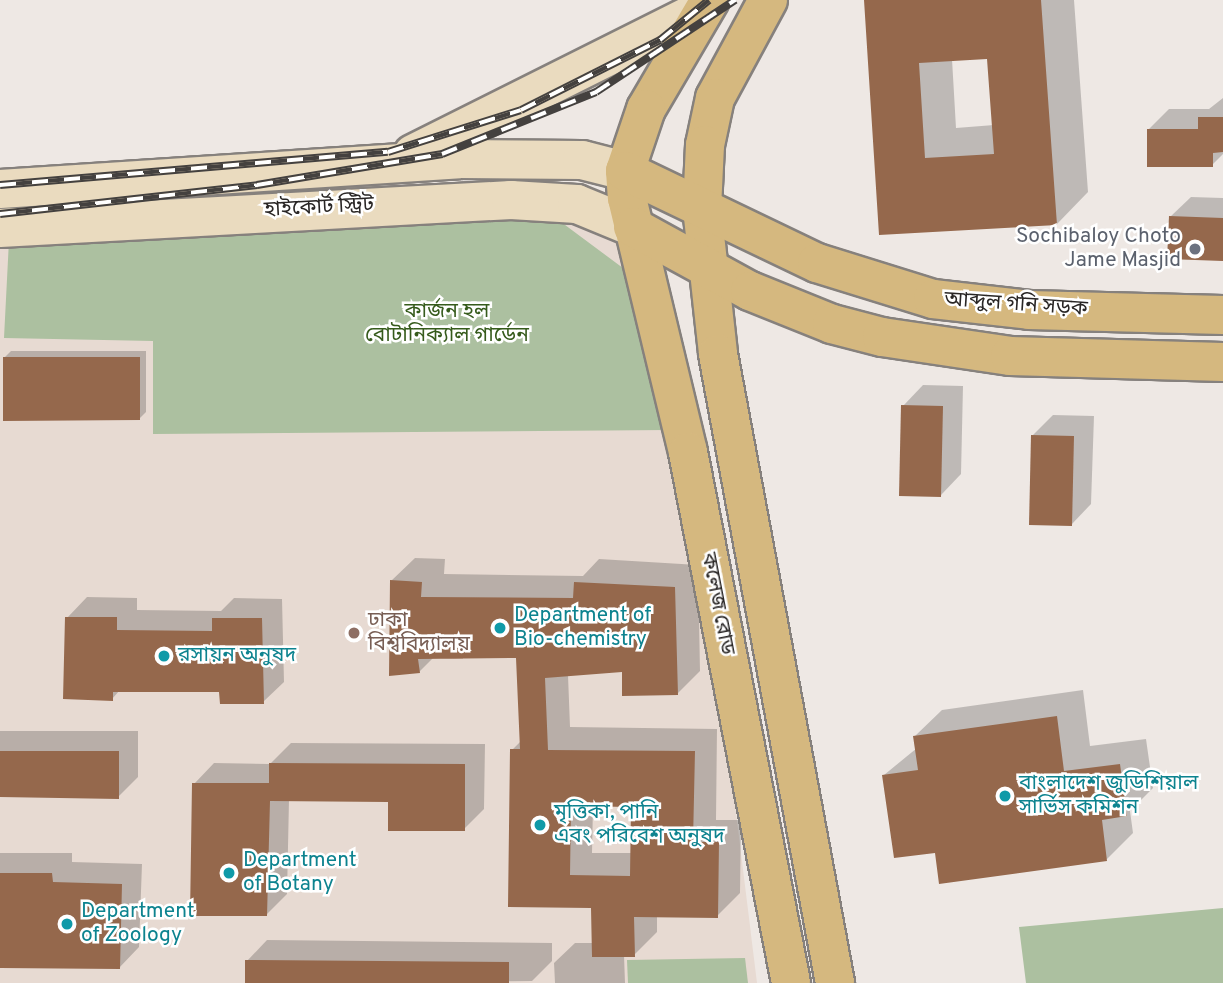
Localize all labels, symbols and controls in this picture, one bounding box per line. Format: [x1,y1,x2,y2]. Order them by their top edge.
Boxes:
street label: হাইকোর্ট স্ট্রিট [263,193,375,223]
place label: Sochibaloy Choto Jame Masjid [1016,224,1181,274]
marker: Sochibaloy Choto Jame Masjid [1187,241,1203,257]
street label: আব্দুল গনি সড়ক [944,287,1088,323]
park label: কার্জন হল বোটানিক্যাল গার্ডেন [365,299,529,349]
street label: কলেজ রোড [695,551,739,657]
place label: Department of Bio-chemistry [514,603,651,653]
place label: ঢাকা বিশ্ববিদ্যালয় [368,608,470,658]
marker: Department of Bio-chemistry [492,620,508,636]
marker: ঢাকা বিশ্ববিদ্যালয় [346,625,362,641]
place label: রসায়ন অনুষদ [178,643,296,669]
marker: রসায়ন অনুষদ [156,648,172,664]
place label: বাংলাদেশ জুডিশিয়াল সার্ভিস কমিশন [1019,771,1198,821]
marker: বাংলাদেশ জুডিশিয়াল সার্ভিস কমিশন [997,788,1013,804]
place label: মৃত্তিকা, পানি এবং পরিবেশ অনুষদ [554,800,725,850]
marker: মৃত্তিকা, পানি এবং পরিবেশ অনুষদ [532,817,548,833]
place label: Department of Botany [243,848,357,898]
marker: Department of Botany [221,865,237,881]
place label: Department of Zoology [81,899,195,949]
marker: Department of Zoology [59,916,75,932]

